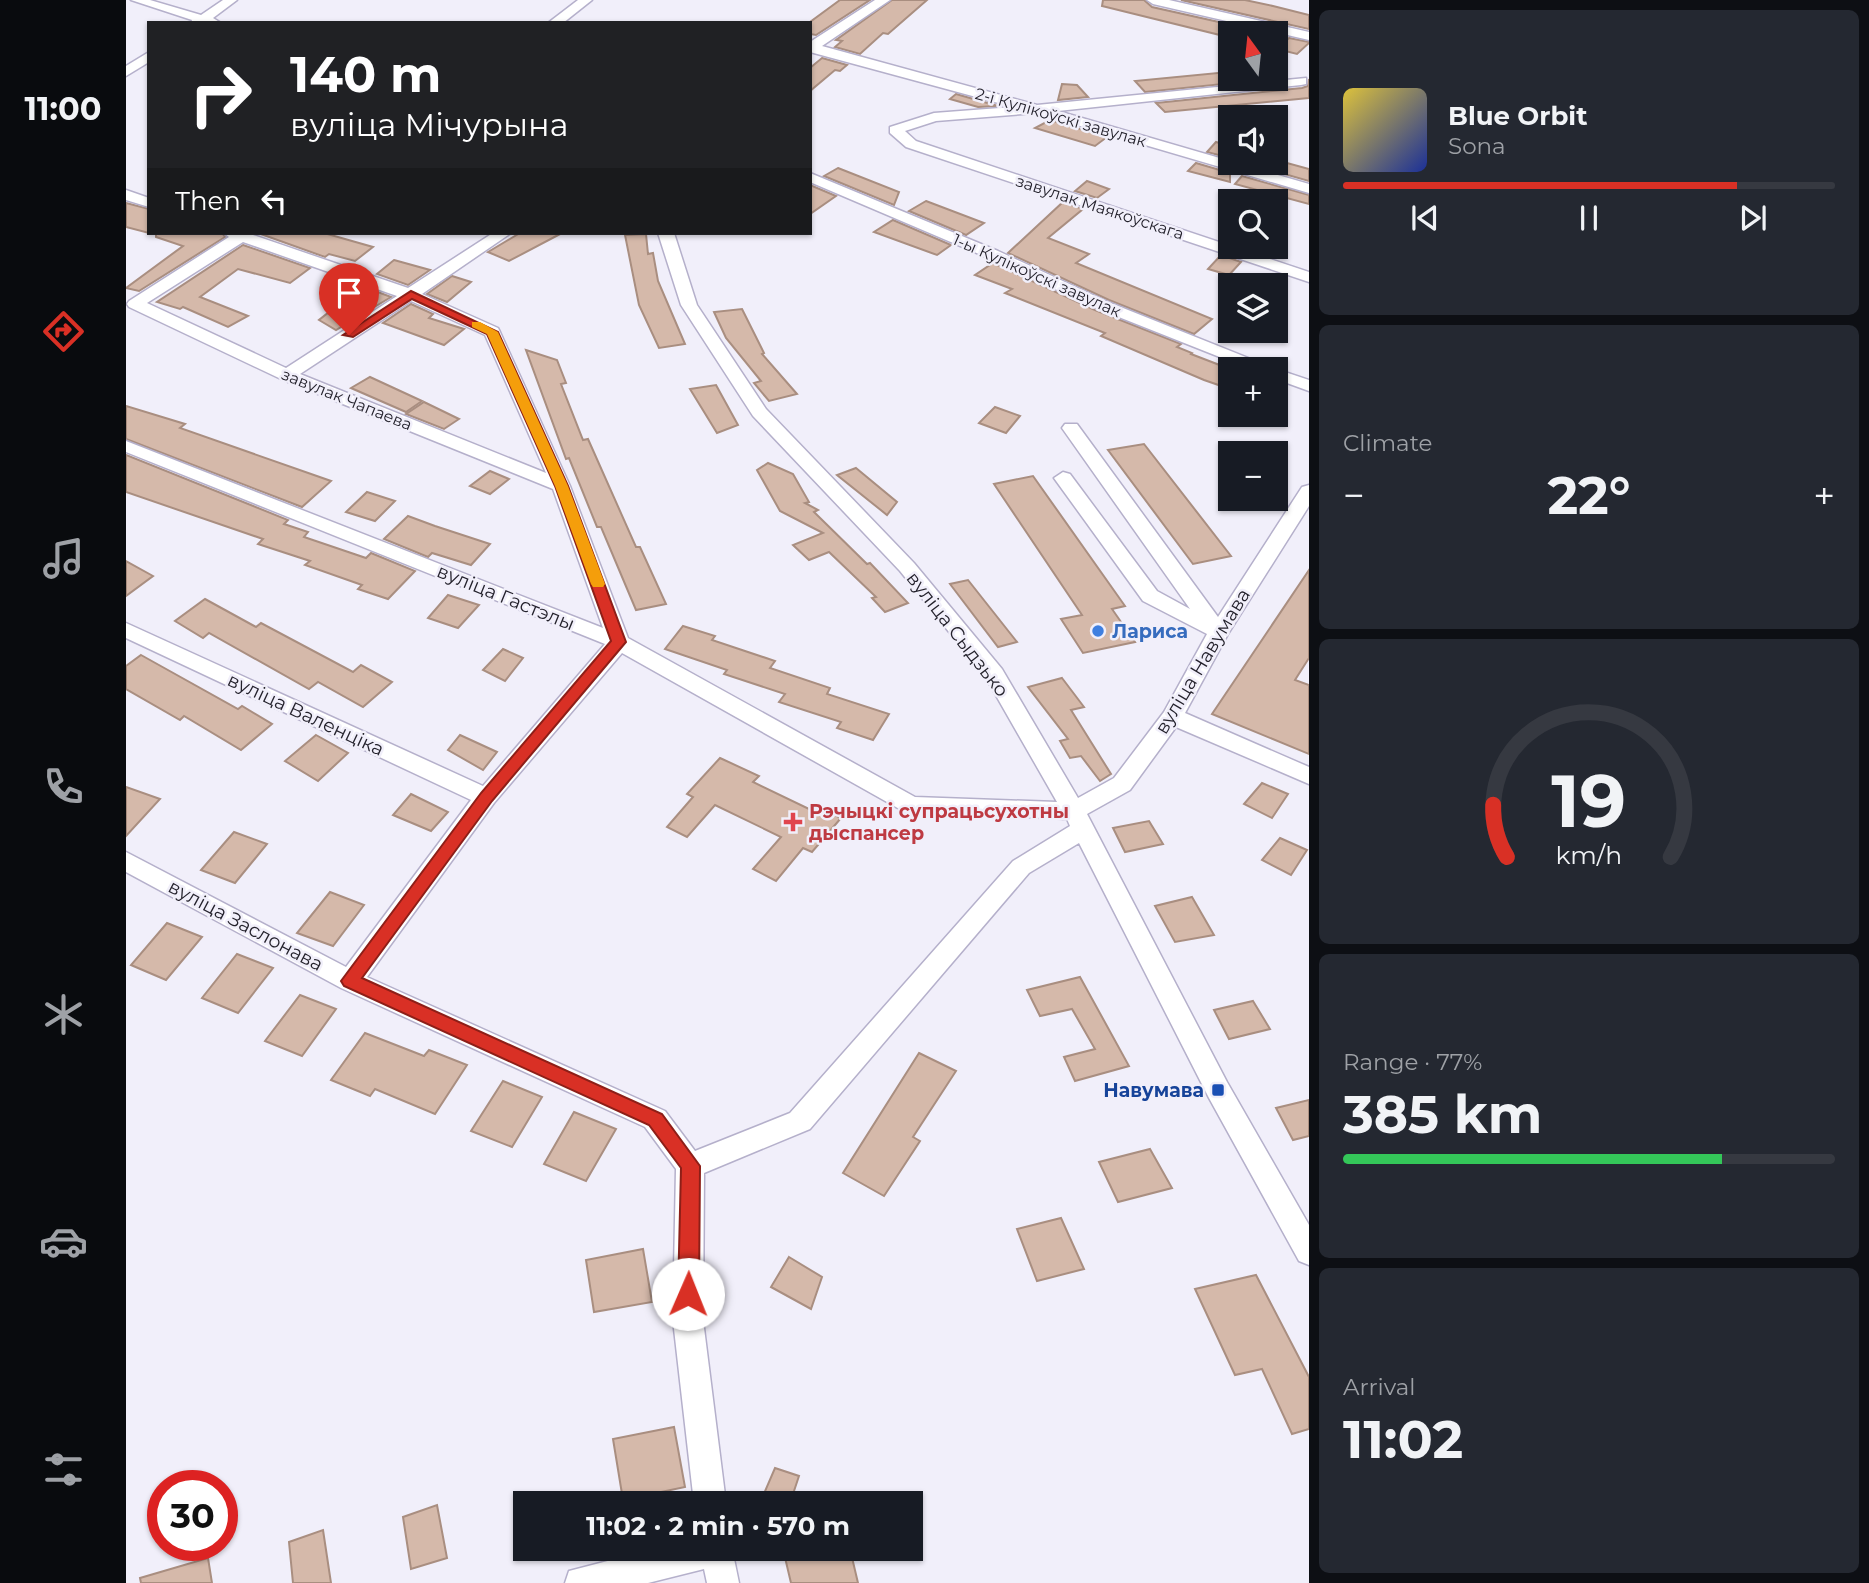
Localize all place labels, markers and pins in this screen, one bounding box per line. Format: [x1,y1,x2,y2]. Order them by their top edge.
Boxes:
pin [319,263,379,335]
place label: Лариса [1112,620,1188,643]
marker: Лариса [1090,623,1106,639]
place label: Рэчыцкі супрацьсухотны дыспансер [809,800,1069,845]
marker: Рэчыцкі супрацьсухотны дыспансер [783,812,803,832]
place label: Навумава [1103,1079,1204,1102]
marker: Навумава [1210,1082,1226,1098]

